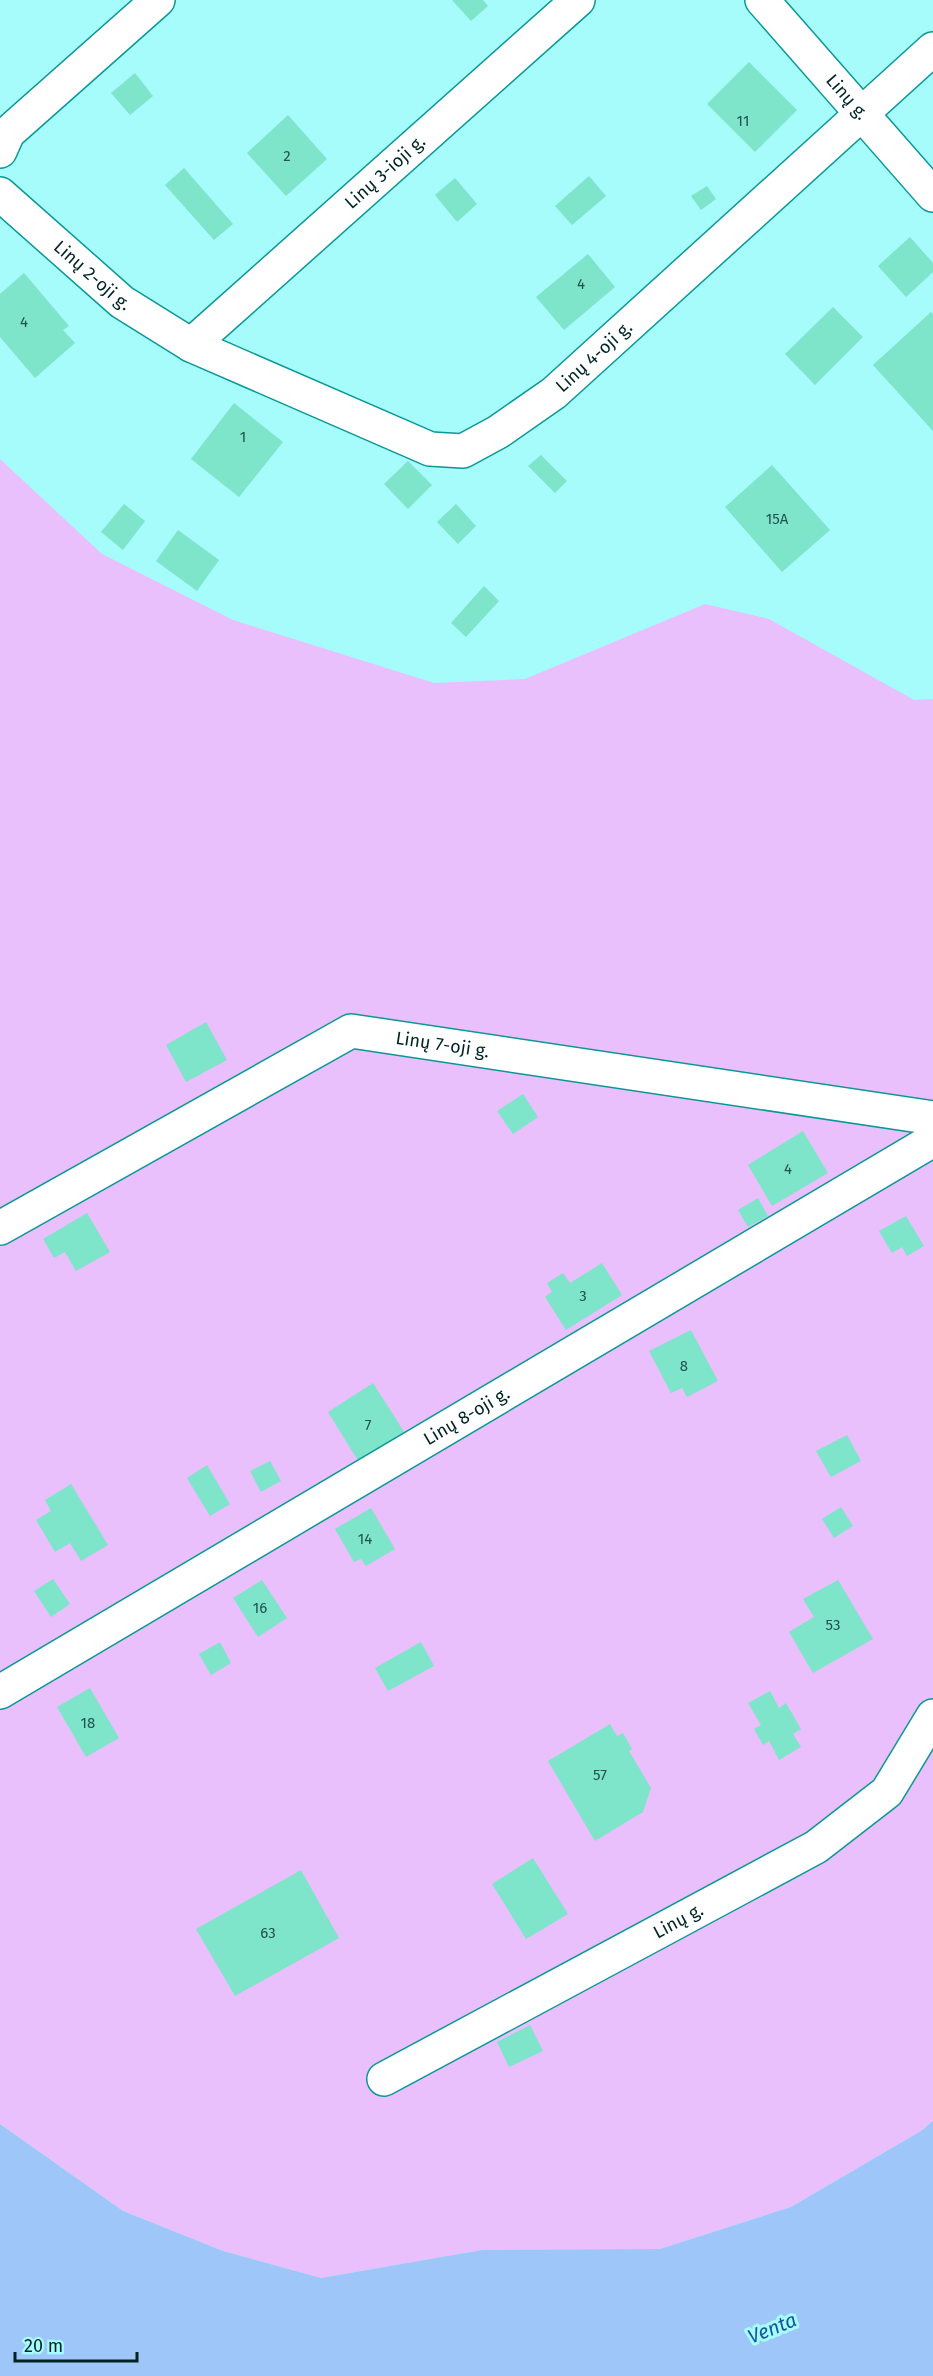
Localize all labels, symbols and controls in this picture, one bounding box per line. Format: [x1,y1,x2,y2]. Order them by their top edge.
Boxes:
street label: Linų g. [821,70,873,124]
house number: 11 [737,112,749,130]
street label: Linų 3-ioji g. [340,130,430,214]
house number: 2 [283,147,291,165]
street label: Linų 2-oji g. [49,236,134,315]
house number: 4 [577,275,585,293]
house number: 4 [20,313,28,331]
street label: Linų 4-oji g. [551,316,637,397]
house number: 1 [240,428,246,446]
house number: 15A [766,510,789,528]
street label: Linų 7-oji g. [394,1027,491,1063]
house number: 4 [784,1160,792,1178]
house number: 3 [579,1287,587,1305]
house number: 8 [680,1357,688,1375]
street label: Linų 8-oji g. [419,1382,513,1450]
house number: 7 [365,1416,372,1434]
house number: 14 [358,1530,372,1548]
house number: 16 [253,1599,267,1617]
house number: 53 [826,1616,840,1634]
house number: 18 [81,1714,95,1732]
house number: 57 [593,1766,607,1784]
street label: Linų g. [649,1899,707,1943]
house number: 63 [260,1924,276,1942]
water label: Venta [744,2307,800,2349]
scale bar [15,2325,136,2363]
text: 20 m [24,2335,63,2357]

